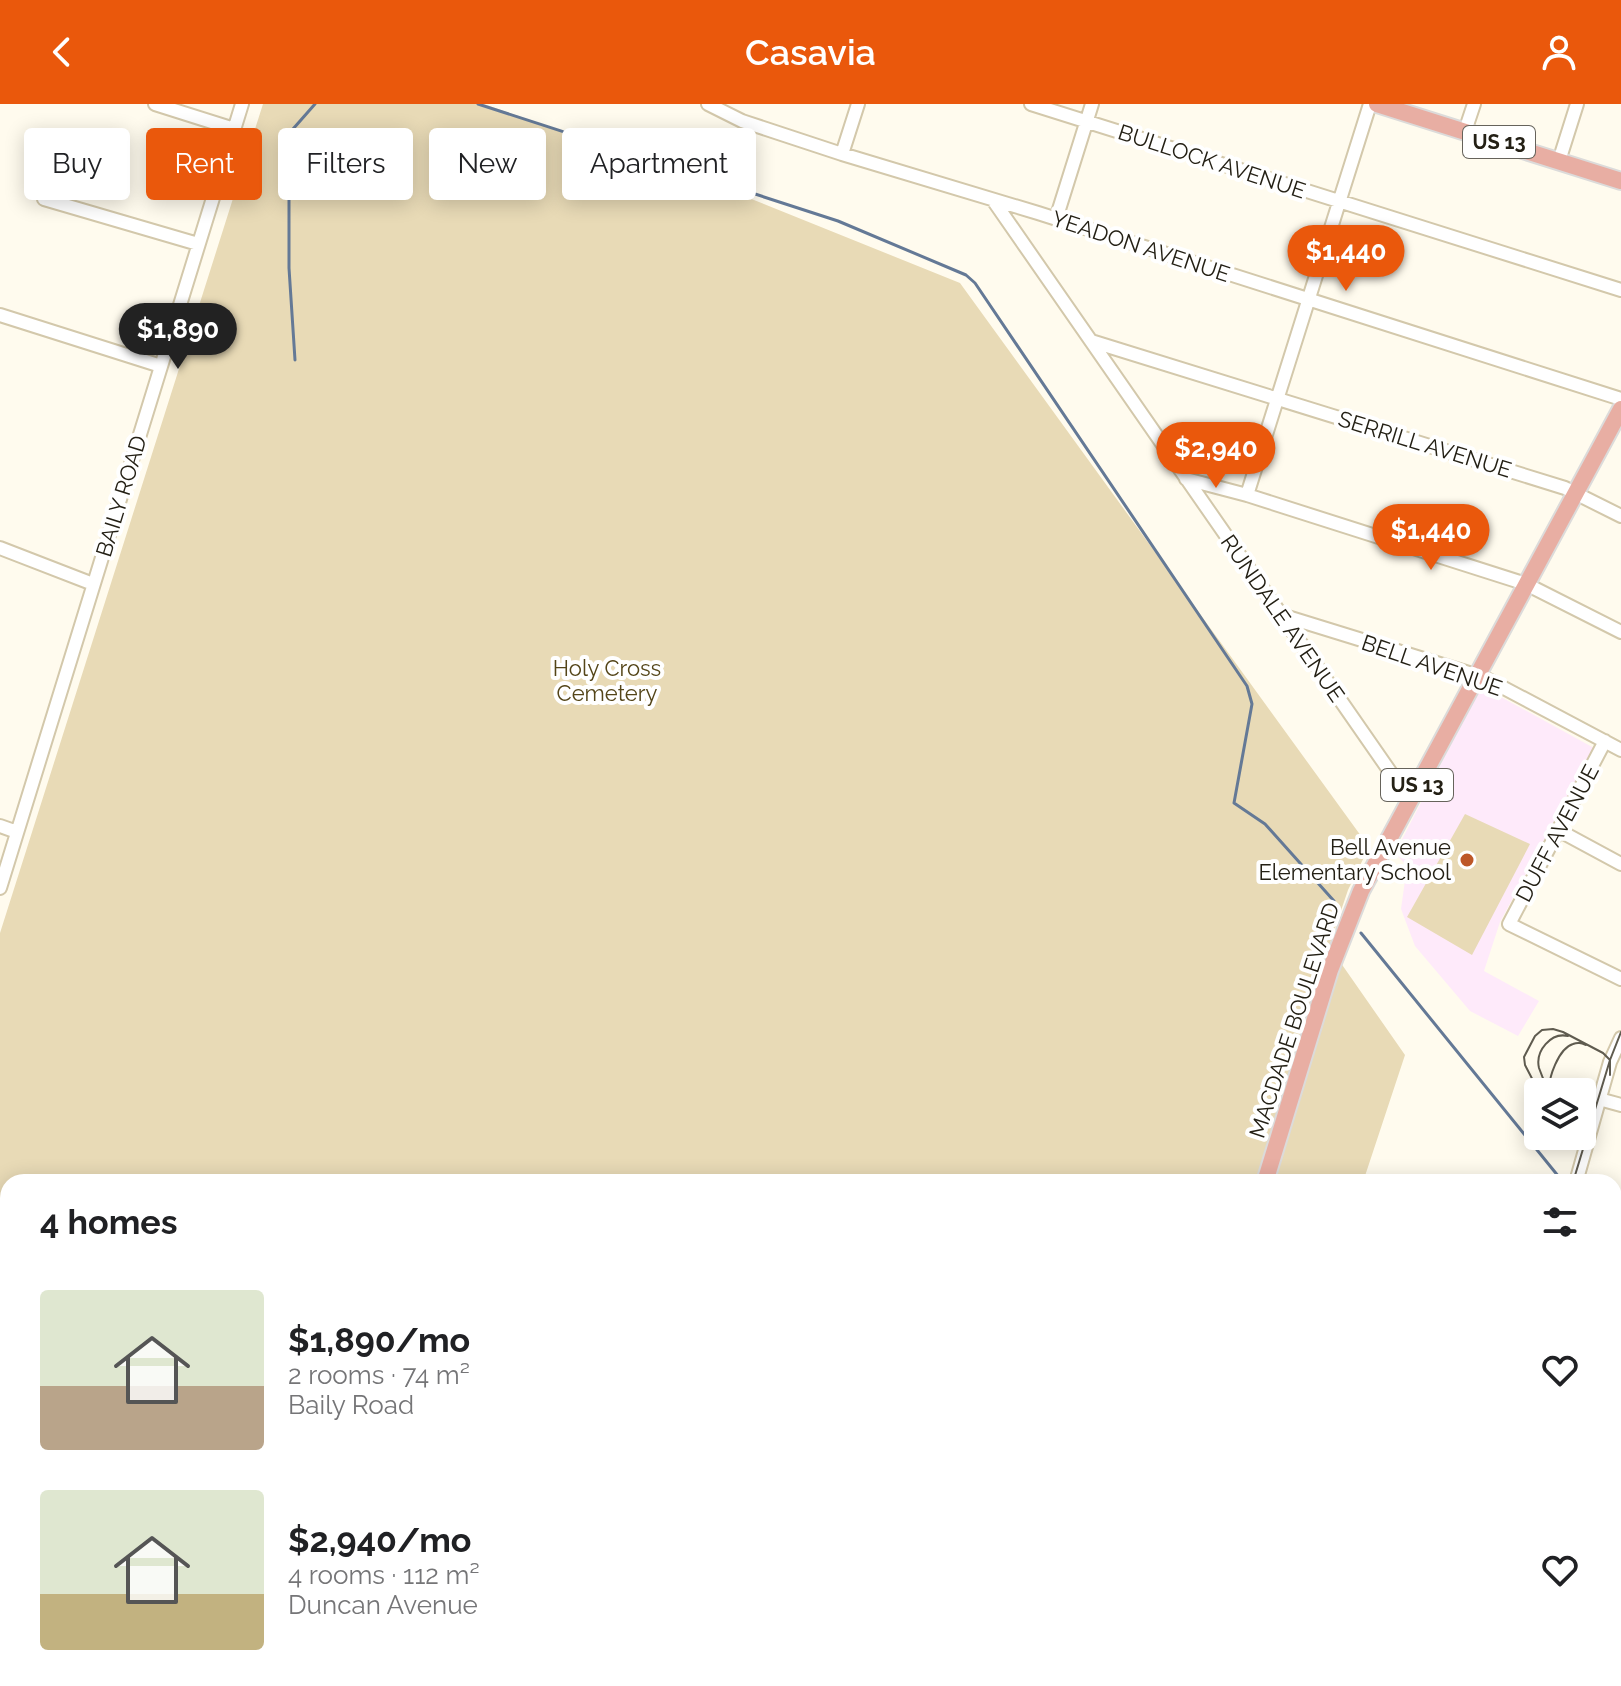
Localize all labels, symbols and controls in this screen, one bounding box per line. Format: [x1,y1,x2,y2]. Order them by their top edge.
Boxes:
icon: back [40,30,84,74]
icon: person [1537,30,1581,74]
text: Casavia [745,31,876,73]
street label: BULLOCK AVENUE [1115,118,1309,204]
road number: US 13 [1463,126,1535,158]
chip: Buy [24,128,130,200]
chip: Rent [146,128,262,200]
chip: Filters [278,128,413,200]
chip: New [429,128,546,200]
chip: Apartment [562,128,756,200]
street label: YEADON AVENUE [1049,205,1233,287]
pin: $1,440 [1281,225,1411,293]
text: $1,440 [1305,236,1387,266]
pin: $1,890 [113,303,243,371]
text: $1,890 [137,314,219,344]
street label: SERRILL AVENUE [1335,405,1515,483]
pin: $2,940 [1151,422,1281,490]
street label: BAILY ROAD [90,432,152,560]
text: $2,940 [1174,433,1258,463]
pin: $1,440 [1366,504,1496,572]
text: $1,440 [1390,515,1472,545]
street label: RUNDALE AVENUE [1216,529,1350,707]
street label: BELL AVENUE [1358,629,1506,701]
park label: Holy Cross Cemetery [553,655,661,706]
street label: DUFF AVENUE [1510,760,1604,906]
road number: US 13 [1381,769,1453,801]
place label: Bell Avenue Elementary School [1258,834,1451,885]
marker: Bell Avenue Elementary School [1458,851,1476,869]
street label: MACDADE BOULEVARD [1244,899,1344,1141]
map controls [1524,1078,1596,1150]
button: layers [1524,1078,1596,1150]
icon: filters [1538,1200,1582,1244]
text: 4 homes [40,1202,178,1242]
text: $1,890/mo [288,1320,470,1360]
icon: home [104,1322,200,1418]
icon: heart [1538,1348,1582,1392]
text: 2 rooms · 74 m² [288,1360,470,1390]
text: Baily Road [288,1390,414,1420]
text: $2,940/mo [288,1520,471,1560]
icon: home [104,1522,200,1618]
icon: heart [1538,1548,1582,1592]
text: 4 rooms · 112 m² [288,1560,480,1590]
text: Duncan Avenue [288,1590,478,1620]

